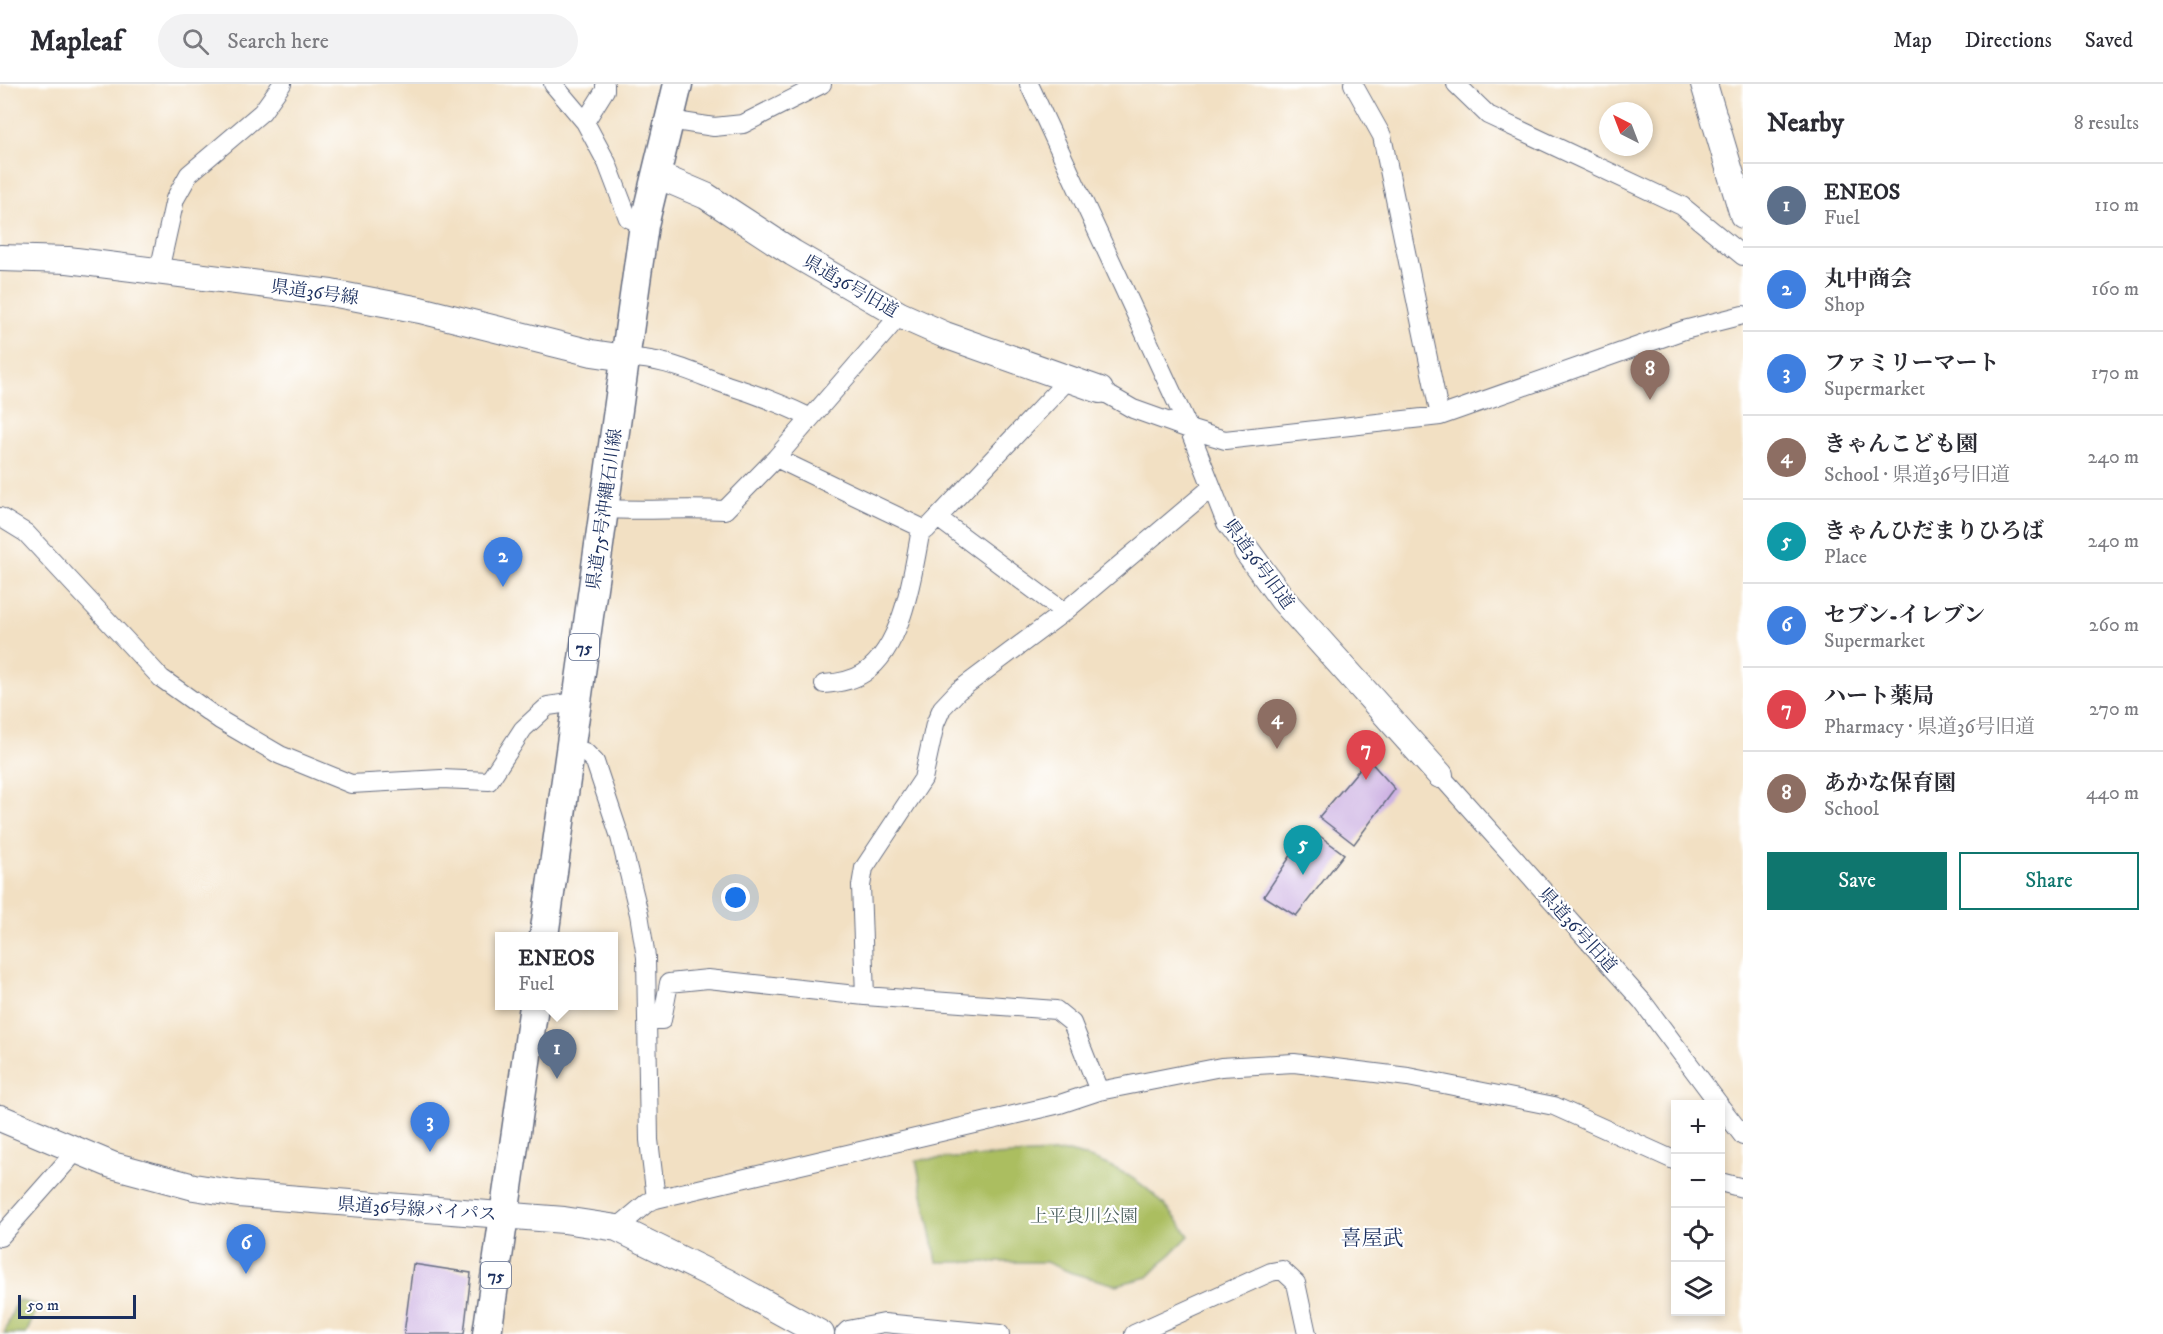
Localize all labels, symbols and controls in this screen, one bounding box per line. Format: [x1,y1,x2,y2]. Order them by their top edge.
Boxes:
search box [158,14,578,68]
text: Mapleaf [30,24,122,59]
icon: search [179,25,212,58]
text: Search here [227,28,329,55]
text: Map [1893,28,1932,54]
text: Directions [1965,28,2052,54]
text: Saved [2085,28,2133,54]
north arrow [1599,102,1653,156]
text: Nearby [1767,107,1844,140]
text: 8 results [2074,111,2139,136]
text: ENEOS [1824,179,1900,206]
text: 1 [1783,193,1790,218]
text: 110 m [2094,193,2139,218]
text: Fuel [1824,206,1860,231]
street label: 県道36号旧道 [799,251,902,323]
text: 丸中商会 [1824,266,1912,293]
street label: 県道36号線 [270,276,360,310]
text: 2 [1782,277,1791,302]
text: 160 m [2091,277,2139,302]
text: Shop [1824,293,1865,318]
pin: 8 [1630,350,1670,400]
text: ファミリーマート [1824,350,2000,377]
text: 3 [1783,361,1790,386]
text: 170 m [2091,361,2139,386]
text: Supermarket [1824,377,1925,402]
street label: 県道75号沖縄石川線 [583,427,627,591]
text: きゃんこども園 [1824,431,1978,458]
text: 4 [1781,445,1792,470]
text: 240 m [2088,445,2139,470]
text: School · 県道36号旧道 [1824,463,2010,488]
street label: 県道36号旧道 [1218,515,1298,614]
text: きゃんひだまりひろば [1824,518,2044,545]
text: 5 [1782,529,1791,554]
text: 240 m [2088,529,2139,554]
pin: 2 [484,538,522,587]
text: Place [1824,545,1867,570]
text: セブン-イレブン [1824,602,1985,629]
text: 6 [1781,613,1792,638]
text: 260 m [2089,613,2139,638]
text: Supermarket [1824,629,1925,654]
road number: 75 [569,634,599,660]
text: ハート薬局 [1824,683,1934,710]
text: 7 [1781,697,1792,722]
text: 270 m [2089,697,2139,722]
pin: 4 [1258,700,1296,749]
text: Pharmacy · 県道36号旧道 [1824,715,2035,740]
pin: 7 [1346,730,1386,780]
text: あかな保育園 [1824,770,1956,797]
text: 8 [1781,781,1792,806]
text: 440 m [2086,781,2139,806]
text: School [1824,797,1879,822]
pin: 5 [1284,826,1322,875]
button: Save [1767,852,1947,910]
button: Share [1959,852,2139,910]
your location [721,883,750,912]
street label: 県道36号旧道 [1534,884,1621,977]
popup [495,932,618,1010]
text: ENEOS [518,945,595,972]
text: Fuel [518,972,554,997]
pin: 1 [538,1030,576,1079]
map controls [1671,1100,1725,1316]
button: + [1671,1100,1725,1154]
pin: 3 [410,1102,450,1152]
button: − [1671,1154,1725,1208]
street label: 県道36号線バイパス [336,1193,497,1227]
park label: 上平良川公園 [1030,1206,1138,1228]
button: locate [1671,1208,1725,1262]
pin: 6 [226,1224,266,1274]
district label: 喜屋武 [1341,1226,1404,1252]
road number: 75 [481,1262,511,1288]
button: layers [1671,1262,1725,1316]
scale bar [18,1292,136,1320]
text: 50 m [27,1295,59,1315]

